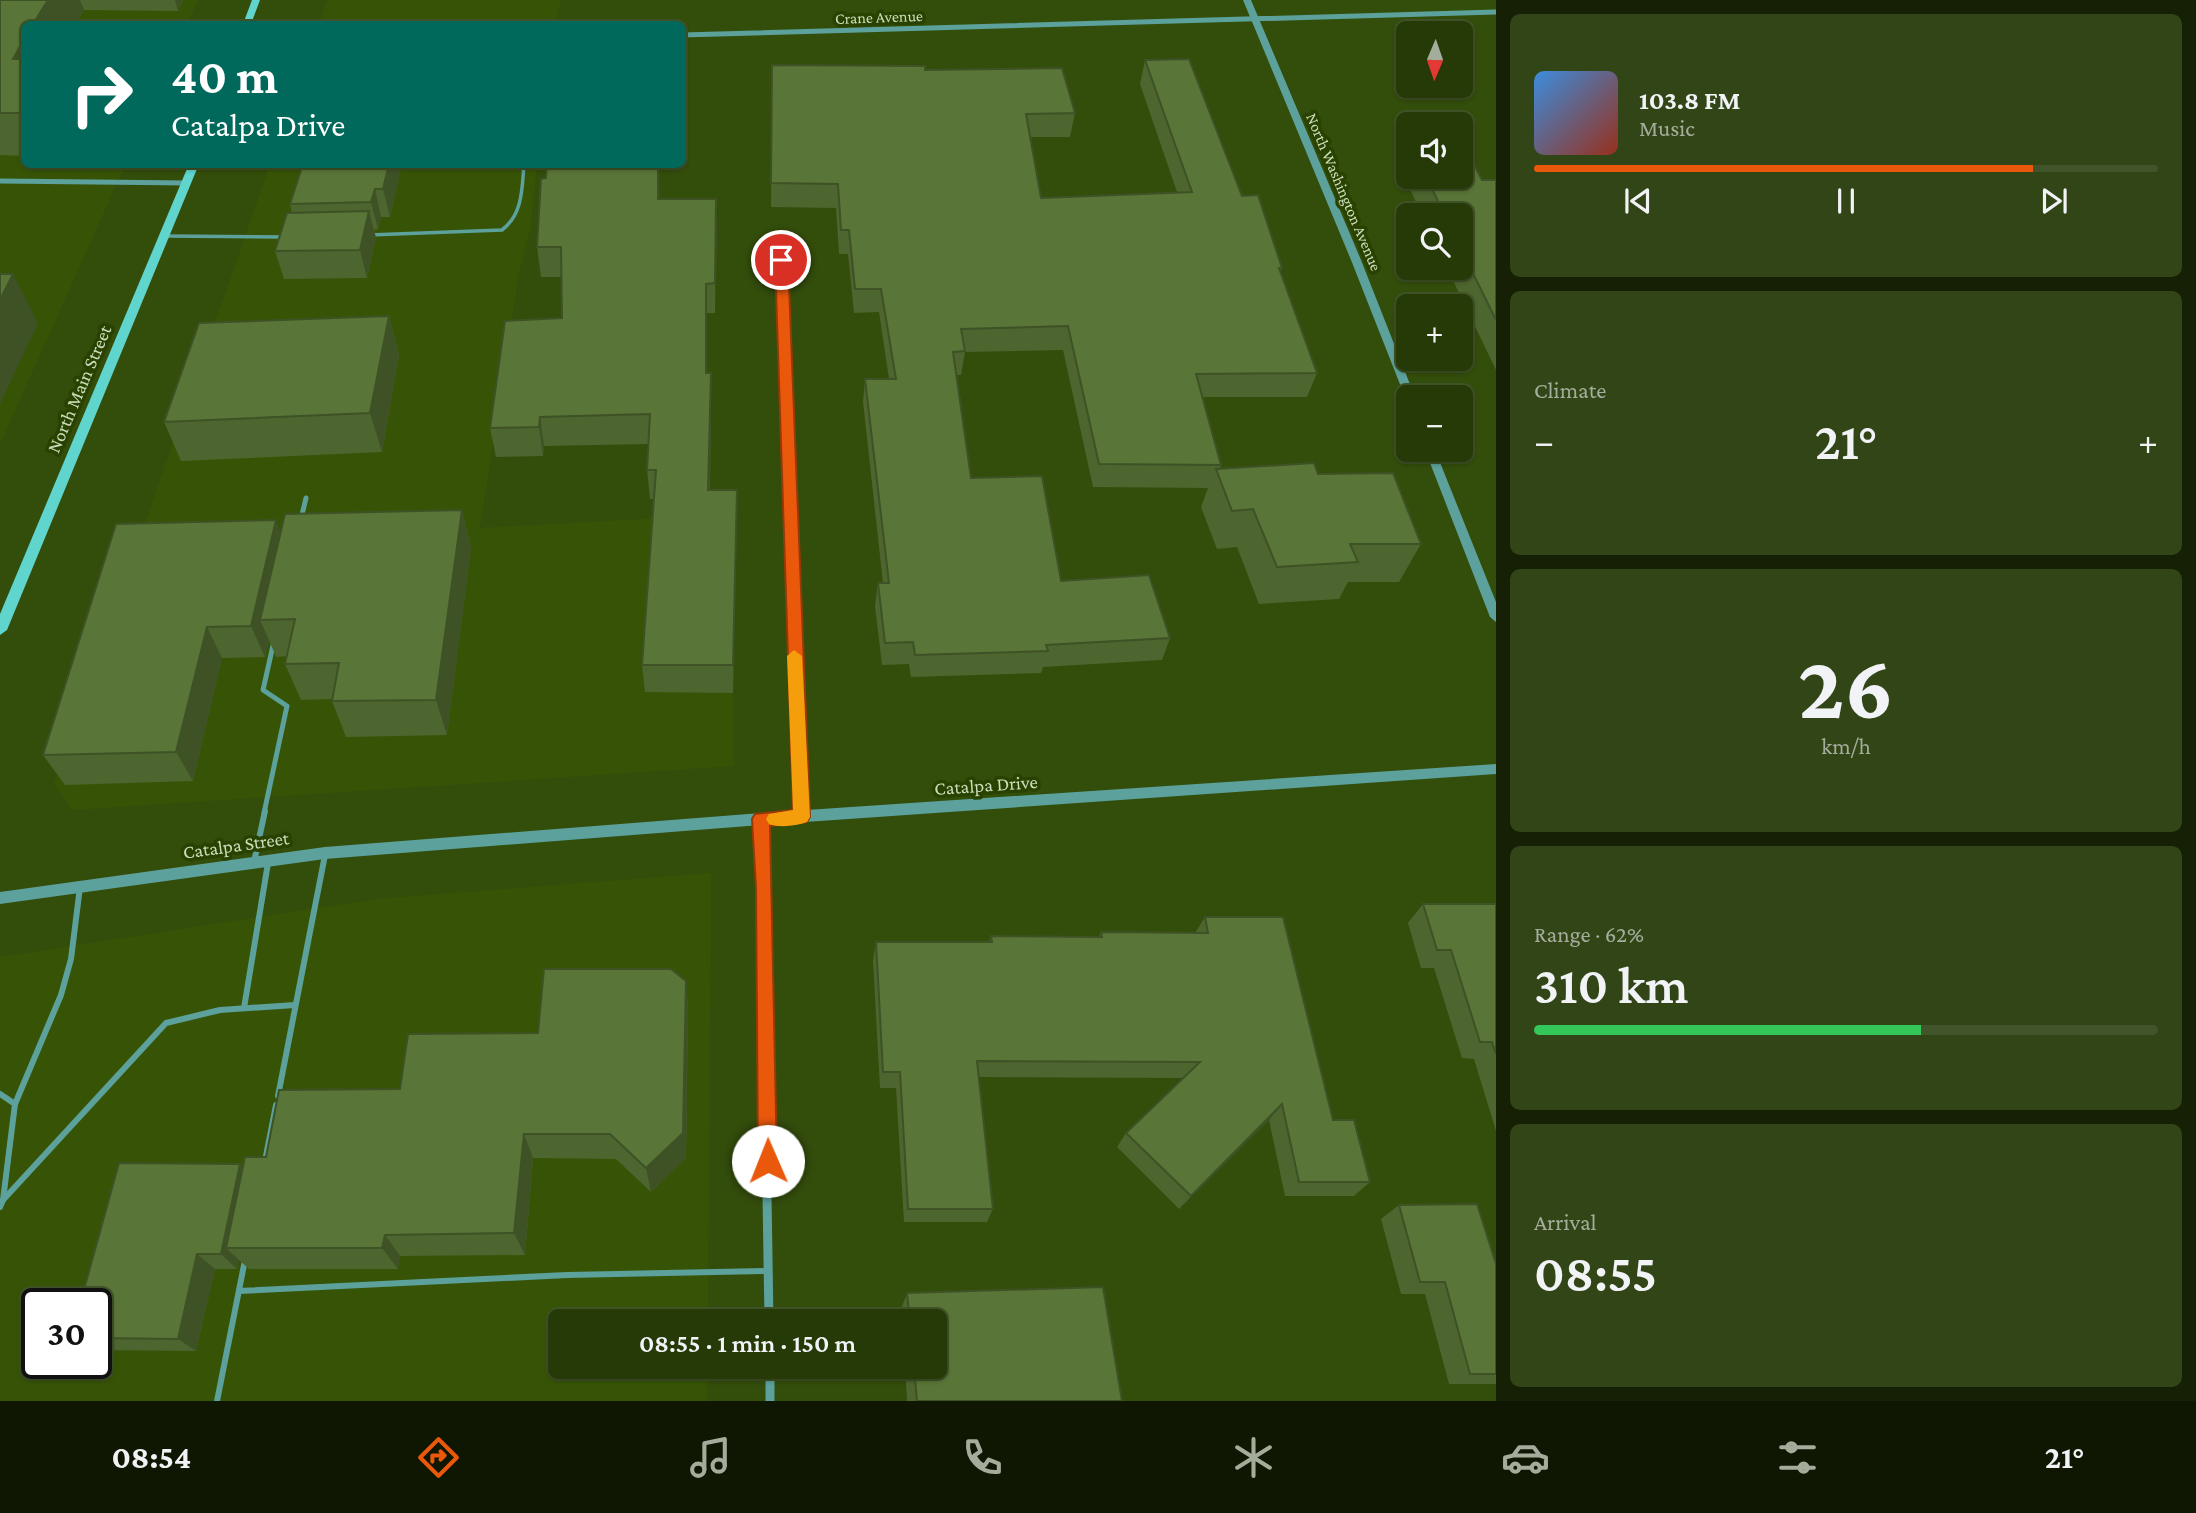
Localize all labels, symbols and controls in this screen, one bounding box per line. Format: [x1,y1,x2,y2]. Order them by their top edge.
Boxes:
street label: Crane Avenue [835,7,923,27]
north arrow [1396,21,1474,98]
map controls [1396,21,1473,462]
icon: right [56,49,147,140]
text: 40 m [171,49,278,104]
text: 103.8 FM [1639,86,1740,115]
text: Catalpa Drive [171,107,345,143]
street label: North Washington Avenue [1302,111,1385,274]
button: sound [1396,112,1473,189]
text: Music [1639,115,1695,141]
icon: previous [1619,182,1657,220]
icon: pause [1827,182,1865,220]
icon: next [2035,182,2073,220]
button: search [1396,203,1473,280]
pin [751,230,811,290]
icon: arrive [762,241,800,279]
button: + [1396,294,1473,371]
street label: North Main Street [43,321,116,456]
text: Climate [1534,377,1606,403]
button: − [1396,385,1473,462]
text: 21° [1815,412,1877,470]
text: − [1534,420,1554,462]
text: + [2138,420,2158,462]
text: 26 [1798,636,1894,738]
text: km/h [1821,733,1871,759]
street label: Catalpa Drive [934,771,1038,799]
street label: Catalpa Street [182,827,291,863]
text: Range · 62% [1534,921,1644,947]
text: 310 km [1534,956,1689,1014]
position arrow [731,1124,805,1198]
text: Arrival [1534,1209,1597,1235]
text: 08:55 [1534,1244,1657,1302]
speed limit sign: 30 [21,1288,112,1379]
text: 08:55 · 1 min · 150 m [639,1329,856,1358]
icon: directions [414,1433,463,1482]
icon: music [686,1433,735,1482]
icon: phone [958,1433,1007,1482]
icon: climate [1229,1433,1278,1482]
icon: car [1501,1433,1550,1482]
icon: filters [1773,1433,1822,1482]
text: 08:54 [111,1439,191,1475]
text: 21° [2045,1439,2085,1475]

